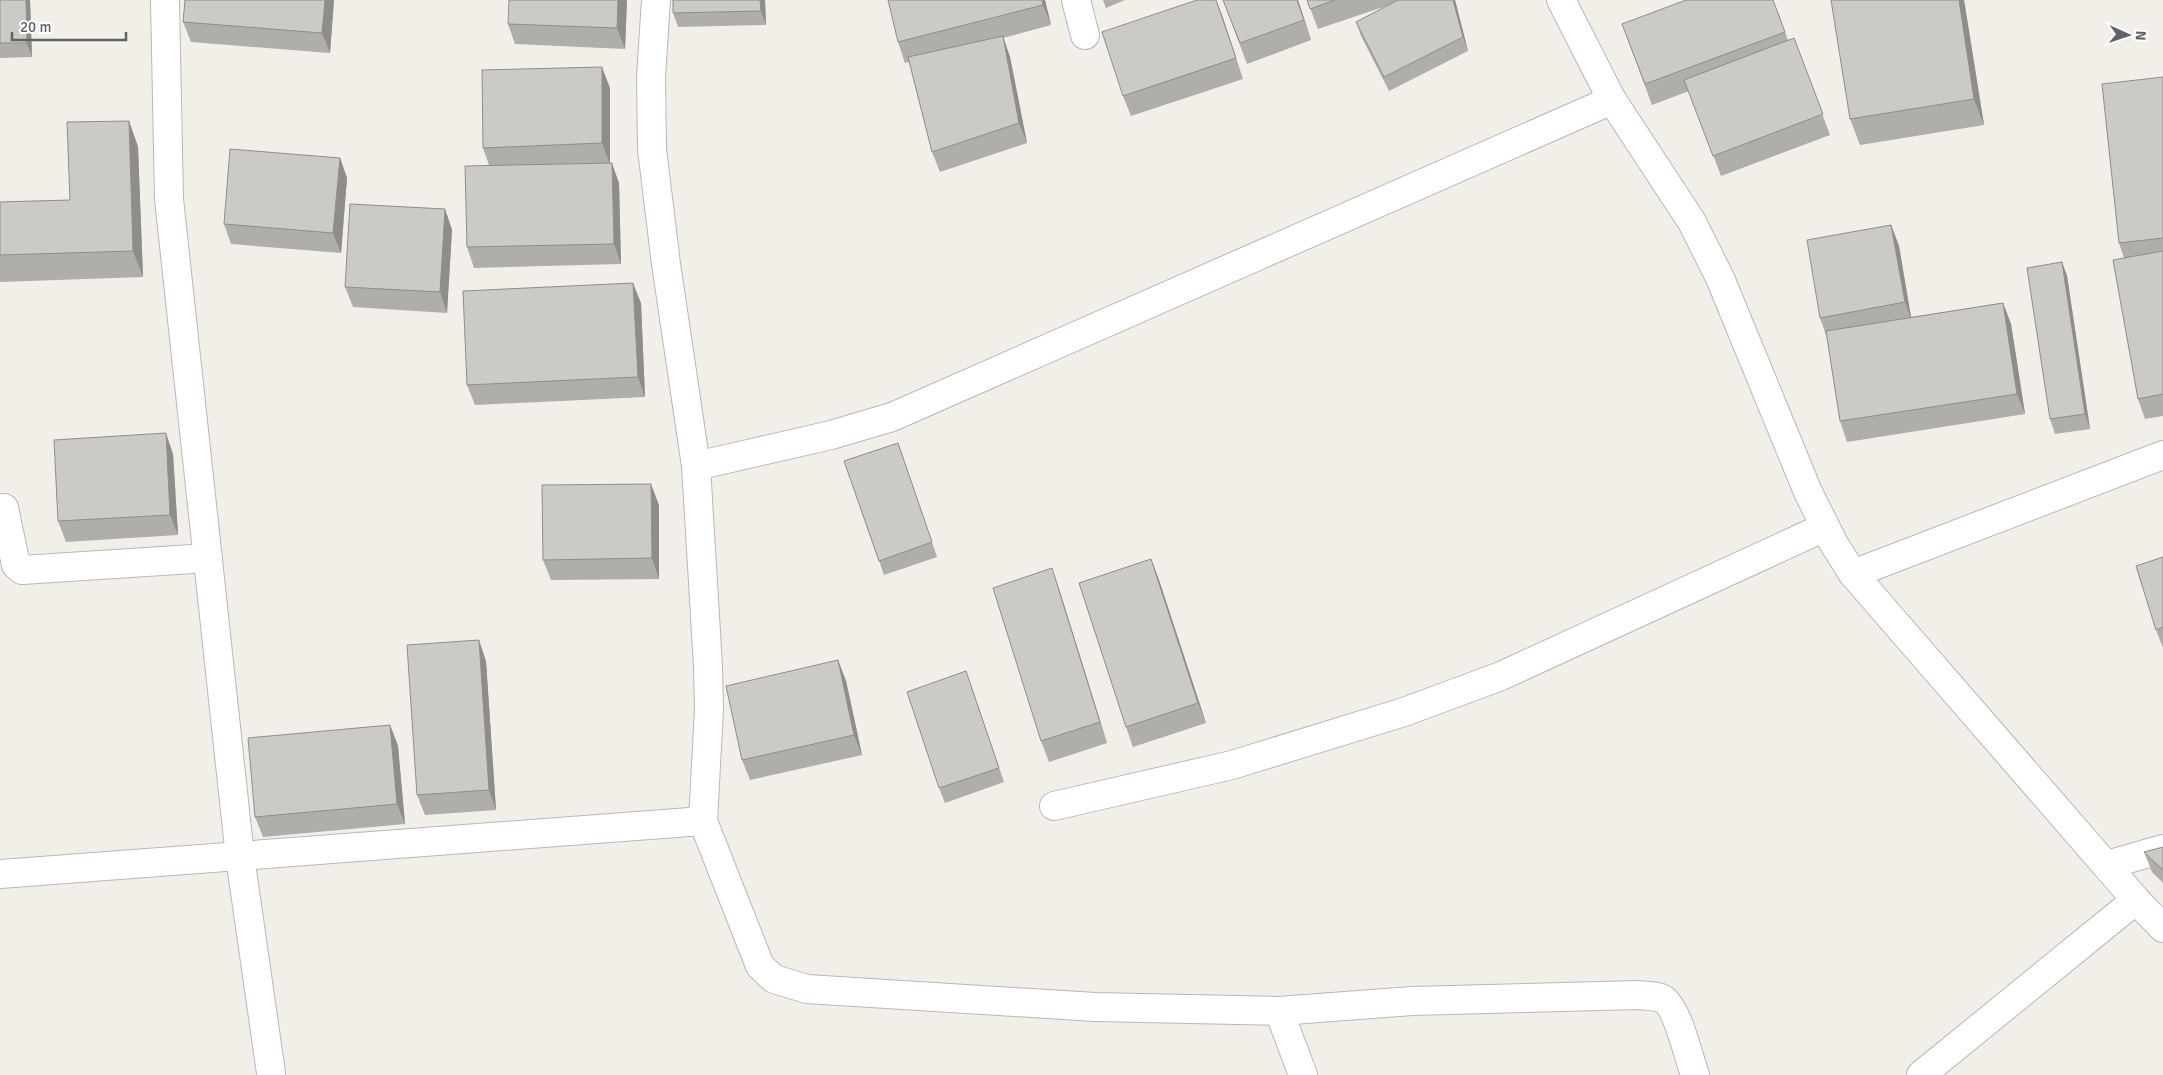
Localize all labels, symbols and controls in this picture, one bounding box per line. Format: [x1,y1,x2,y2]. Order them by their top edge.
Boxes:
scale bar [12,10,126,42]
north arrow [2103,10,2153,60]
text: 20 m [20,18,51,36]
text: N [2132,30,2149,41]

